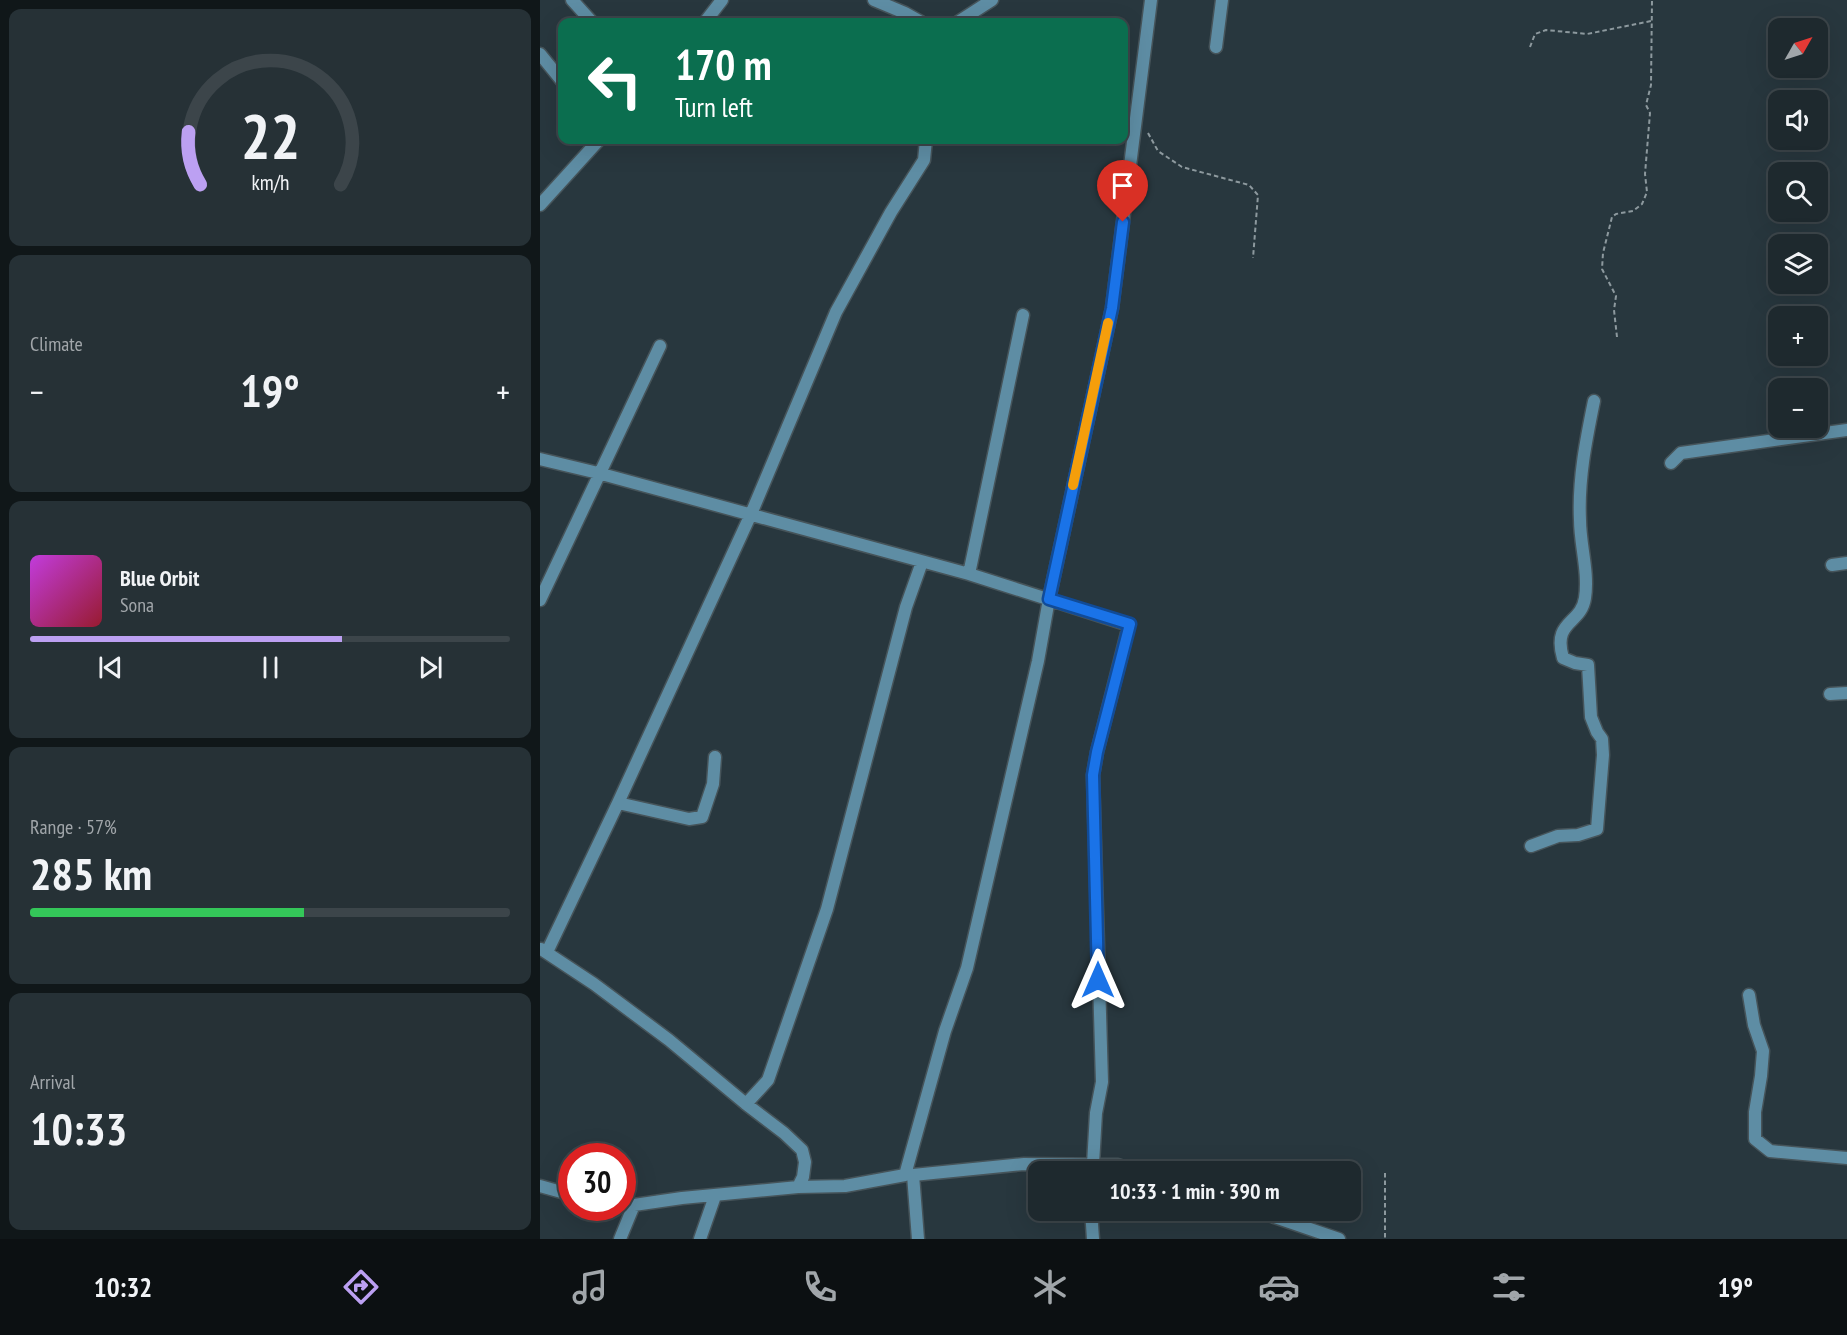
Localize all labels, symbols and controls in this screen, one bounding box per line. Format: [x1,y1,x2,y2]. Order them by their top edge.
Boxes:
north arrow [1768,18,1828,78]
map controls [1768,18,1828,438]
text: 170 m [675,37,772,92]
icon: left [576,42,654,120]
text: Turn left [675,90,753,124]
button: sound [1768,90,1828,150]
text: 22 [240,95,300,176]
pin [1097,160,1148,222]
button: search [1768,162,1828,222]
text: km/h [251,168,289,196]
icon: arrive [1106,169,1139,202]
button: layers [1768,234,1828,294]
button: + [1768,306,1828,366]
text: Climate [30,331,83,357]
text: 19° [240,361,300,419]
text: − [30,370,44,413]
text: + [496,370,510,413]
button: − [1768,378,1828,438]
text: Blue Orbit [120,564,199,592]
text: Sona [120,592,154,618]
icon: previous [94,651,127,684]
icon: pause [254,651,287,684]
icon: next [414,651,447,684]
text: Range · 57% [30,814,117,840]
text: 285 km [30,844,152,902]
position arrow [1066,948,1130,1012]
text: Arrival [30,1069,75,1095]
text: 10:33 [30,1099,127,1157]
speed limit sign: 30 [558,1143,636,1221]
text: 10:33 · 1 min · 390 m [1109,1177,1280,1205]
icon: directions [340,1266,382,1308]
icon: music [569,1266,611,1308]
icon: phone [799,1266,841,1308]
icon: climate [1029,1266,1071,1308]
icon: car [1258,1266,1300,1308]
icon: filters [1488,1266,1530,1308]
text: 10:32 [94,1270,152,1304]
text: 19° [1717,1270,1753,1304]

